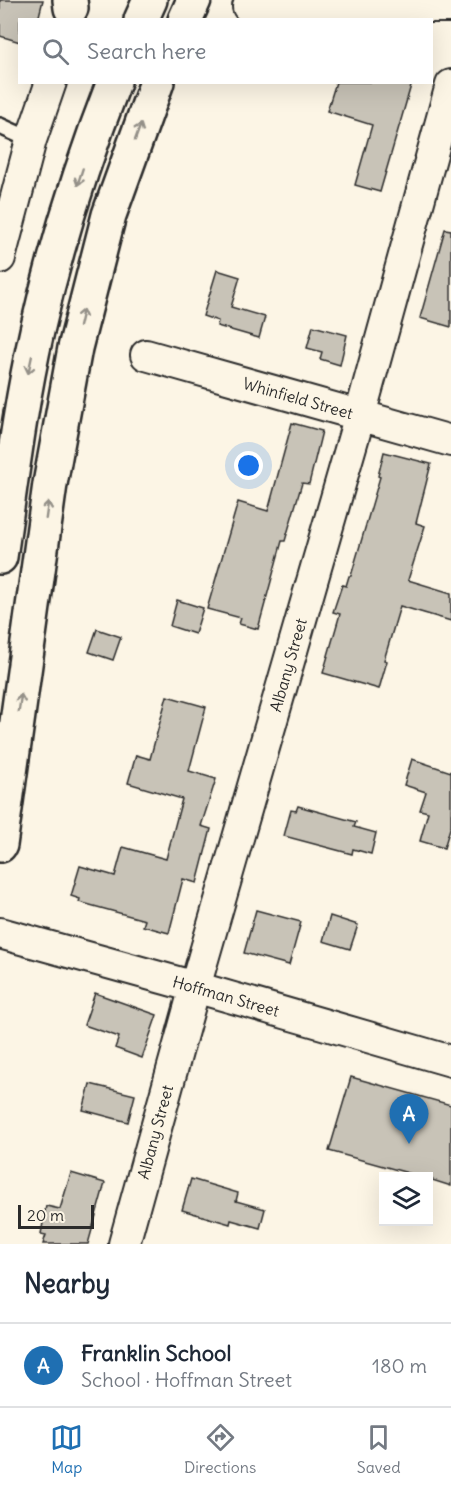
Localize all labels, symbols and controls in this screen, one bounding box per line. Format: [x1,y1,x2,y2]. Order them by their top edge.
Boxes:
search box [18,18,433,84]
icon: search [39,35,72,68]
text: Search here [87,37,206,65]
one-way arrow [133,123,144,142]
one-way arrow [73,167,84,186]
one-way arrow [76,309,88,328]
one-way arrow [24,355,35,375]
street label: Whinfield Street [241,373,356,423]
your location [234,451,263,480]
one-way arrow [41,501,52,521]
street label: Albany Street [265,615,311,714]
one-way arrow [14,694,25,714]
street label: Hoffman Street [170,971,282,1021]
street label: Albany Street [133,1082,177,1181]
pin: A [390,1094,428,1144]
map controls [379,1172,433,1226]
button: layers [379,1172,433,1226]
scale bar [18,1202,94,1230]
text: 20 m [27,1205,64,1225]
text: Nearby [24,1267,110,1300]
text: Franklin School [81,1339,231,1367]
text: A [37,1353,50,1378]
text: 180 m [372,1353,427,1378]
text: School · Hoffman Street [81,1367,292,1392]
tab: Map [50,1421,83,1477]
tab: Directions [184,1421,256,1477]
tab: Saved [357,1421,401,1477]

